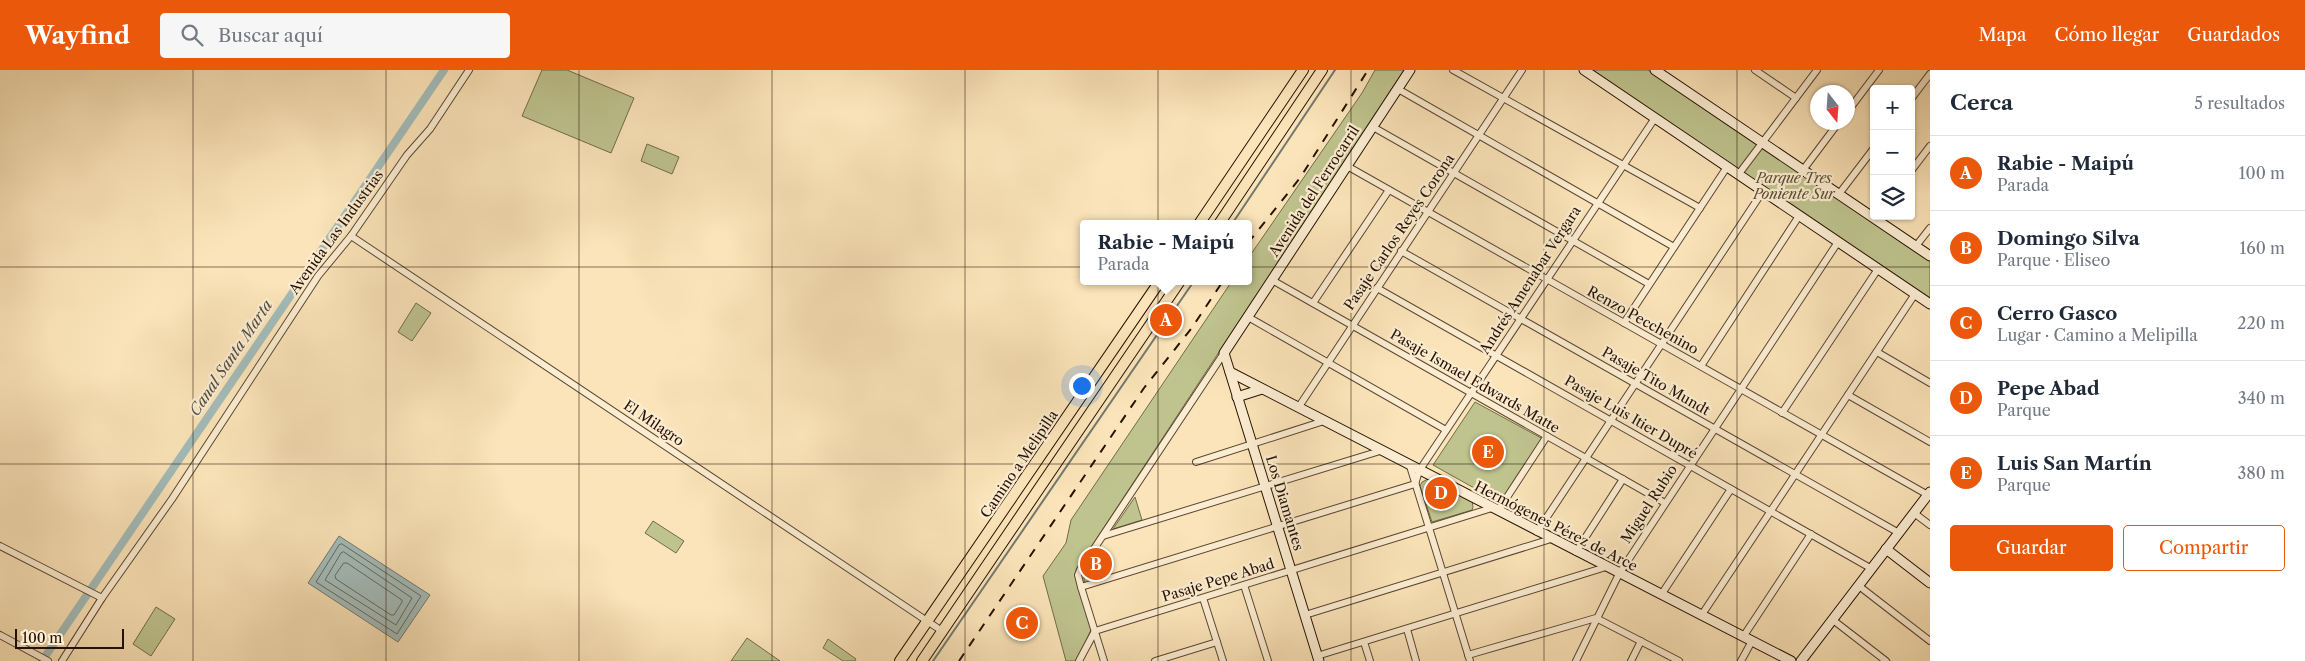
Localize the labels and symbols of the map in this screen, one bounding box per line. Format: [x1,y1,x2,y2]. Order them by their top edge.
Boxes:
north arrow [1810,85,1855,130]
street label: Avenida del Ferrocarril [1264,122,1363,261]
street label: Pasaje Carlos Reyes Corona [1340,150,1458,314]
street label: Avenida Las Industrias [284,166,387,298]
park label: Parque Tres Poniente Sur [1752,169,1836,203]
street label: Andrés Amenabar Vergara [1475,202,1585,358]
street label: Renzo Pecchenino [1584,282,1702,358]
water label: Canal Santa Marta [185,296,276,419]
pin: A [1150,301,1182,339]
street label: Pasaje Ismael Edwards Matte [1387,325,1563,437]
street label: Pasaje Tito Mundt [1599,343,1713,419]
street label: Pasaje Luis Itier Dupré [1561,371,1701,463]
your location [1069,373,1095,399]
street label: El Milagro [620,396,688,450]
street label: Camino a Melipilla [976,406,1062,521]
pin: E [1472,433,1504,471]
street label: Los Diamantes [1262,453,1308,553]
street label: Miguel Rubio [1617,461,1681,547]
pin: D [1425,474,1457,512]
street label: Hermógenes Pérez de Arce [1471,477,1641,575]
pin: B [1080,545,1112,583]
street label: Pasaje Pepe Abad [1160,554,1277,606]
pin: C [1006,604,1038,642]
scale bar [15,626,124,649]

